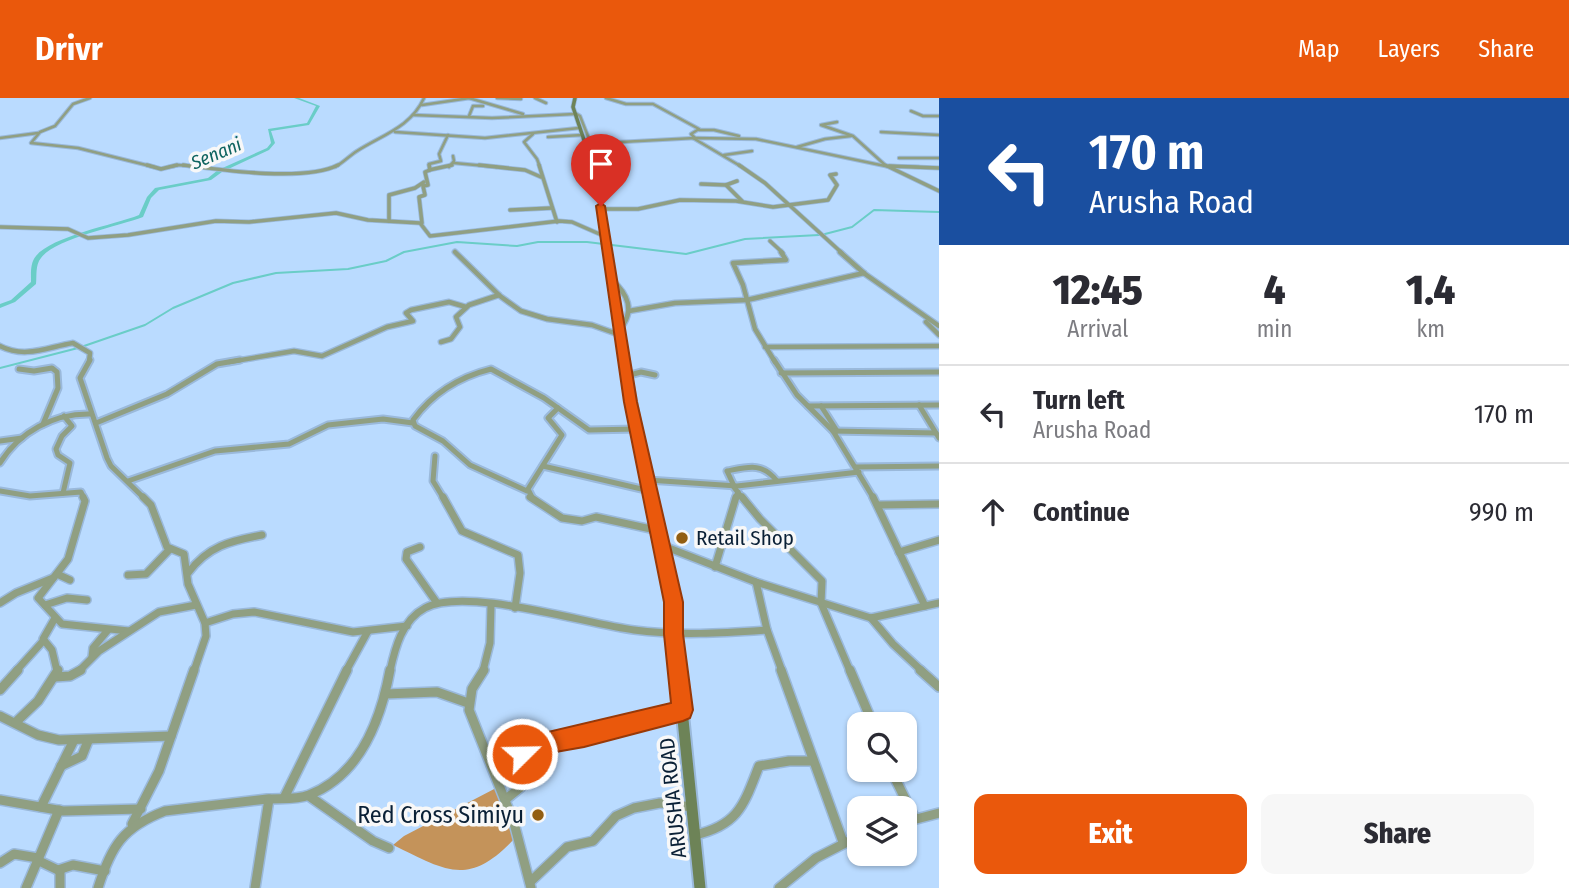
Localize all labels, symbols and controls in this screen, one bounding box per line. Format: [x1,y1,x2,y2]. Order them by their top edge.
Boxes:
text: Drivr [35,29,103,69]
text: Map [1298,35,1340,63]
text: Layers [1378,35,1440,63]
text: Share [1478,35,1534,63]
text: 170 m [1089,123,1205,182]
icon: left [974,126,1065,217]
water label: Senani [186,132,245,175]
pin [571,134,631,206]
icon: arrive [582,145,620,183]
text: Arusha Road [1089,183,1254,221]
text: 12:45 [1053,265,1143,315]
text: 4 [1263,265,1285,315]
text: 1.4 [1406,265,1455,315]
text: Arrival [1067,315,1128,343]
text: min [1257,315,1292,343]
text: km [1416,315,1445,343]
text: Turn left [1033,385,1125,416]
icon: left [974,395,1012,433]
text: 170 m [1474,399,1534,430]
text: Arusha Road [1033,416,1151,444]
icon: ahead [974,493,1012,531]
text: Continue [1033,497,1130,528]
text: 990 m [1469,497,1534,528]
place label: Retail Shop [696,525,794,551]
marker: Retail Shop [674,530,690,546]
map controls [847,712,917,866]
button: search [847,712,917,782]
position arrow [485,717,559,791]
street label: ARUSHA ROAD [654,736,692,860]
button: Exit [974,794,1247,874]
button: Share [1261,794,1534,874]
button: layers [847,796,917,866]
place label: Red Cross Simiyu [357,801,524,829]
marker: Red Cross Simiyu [530,807,546,823]

